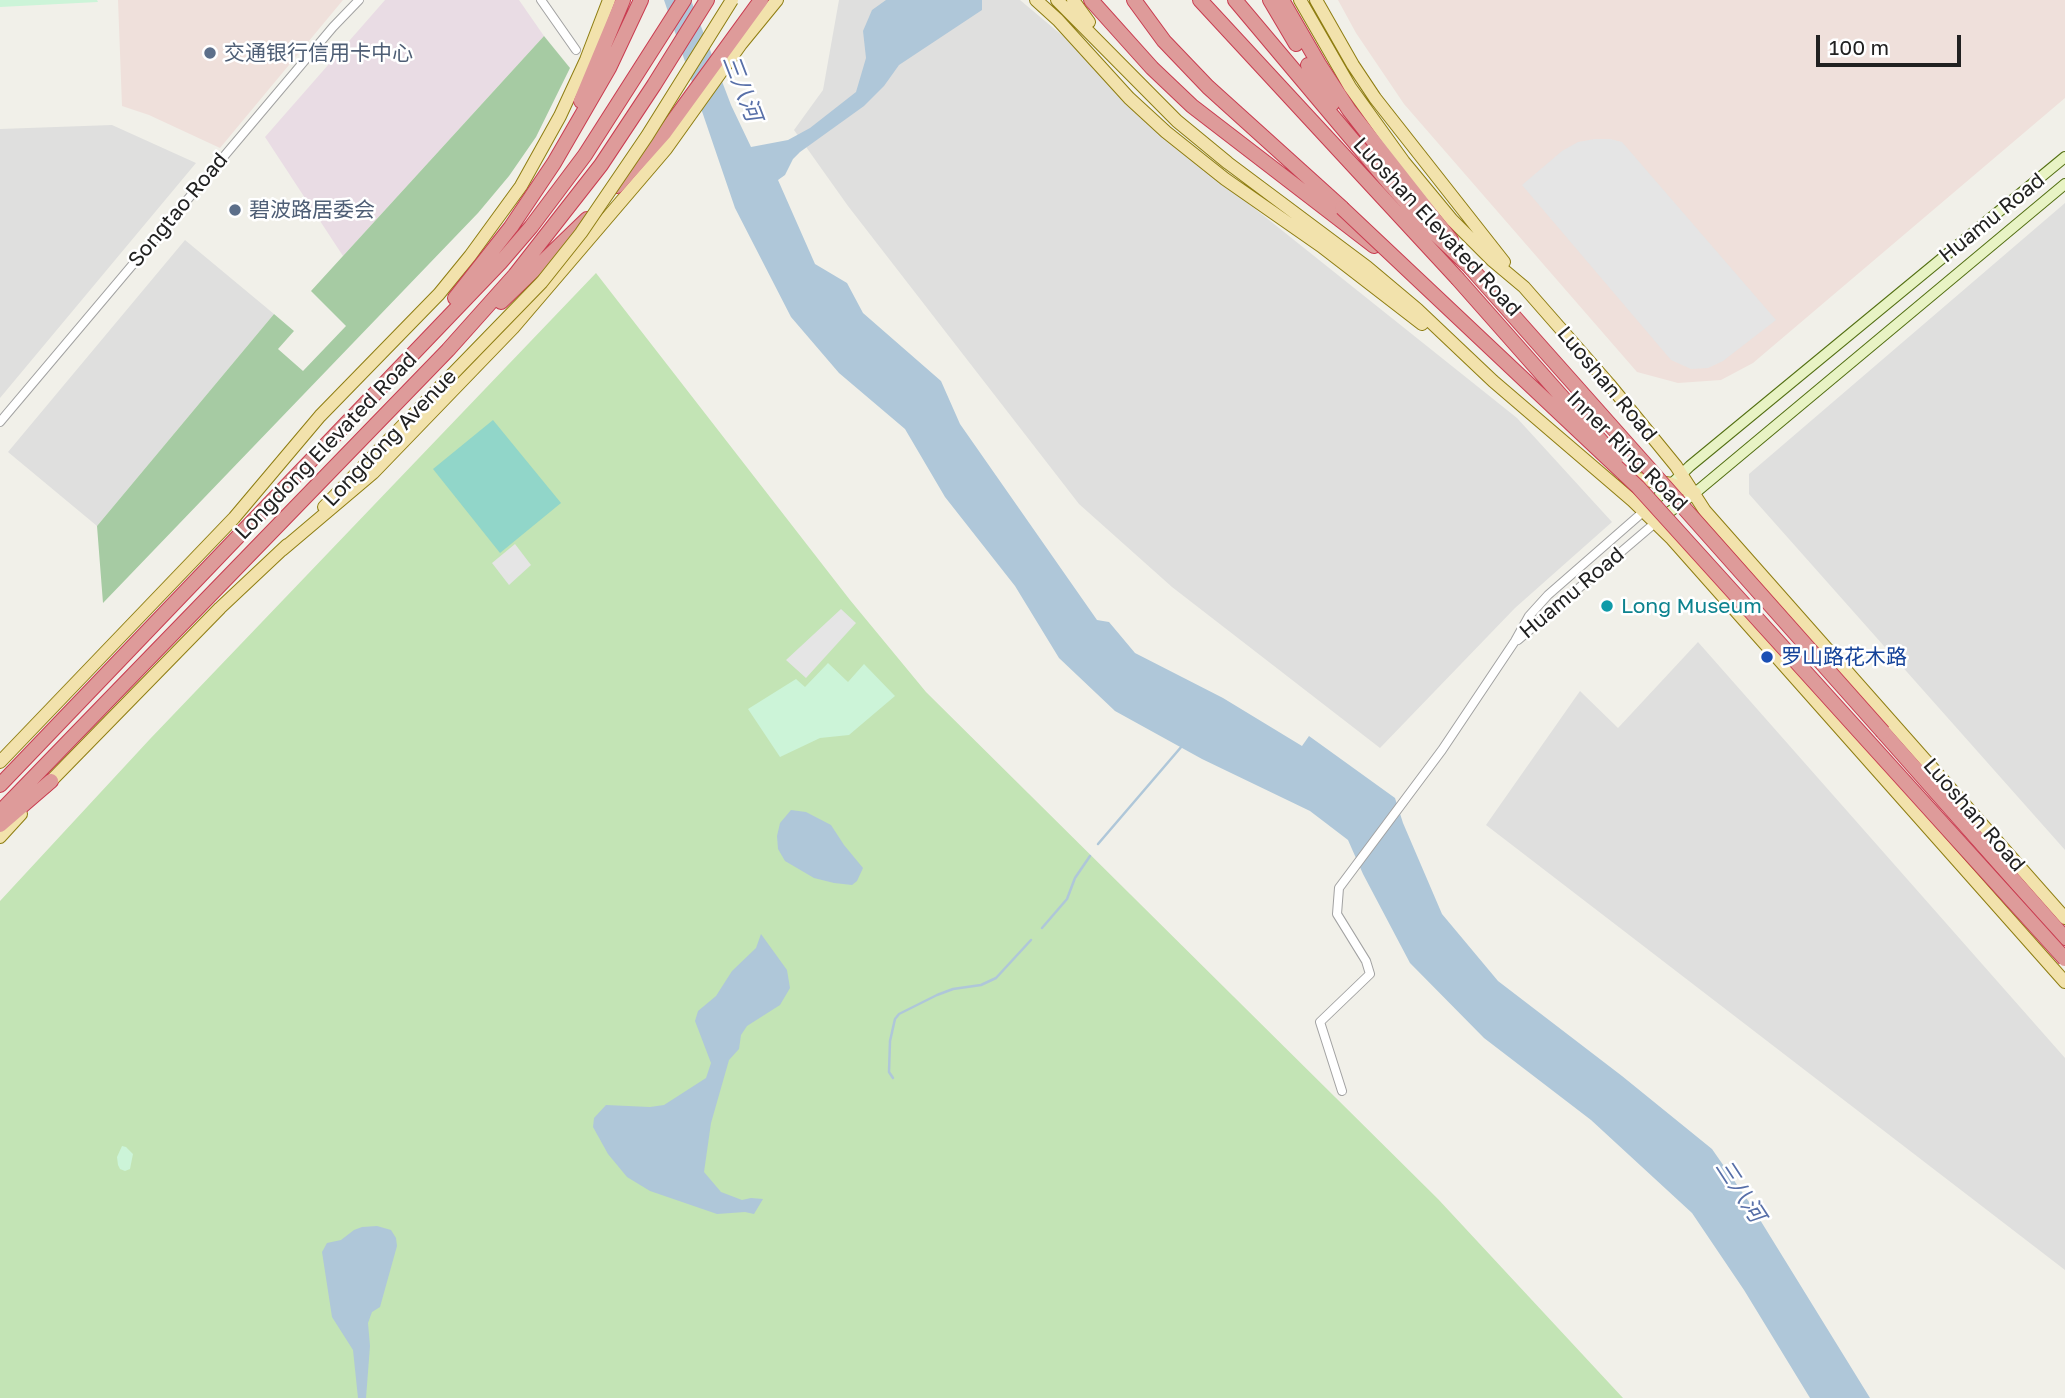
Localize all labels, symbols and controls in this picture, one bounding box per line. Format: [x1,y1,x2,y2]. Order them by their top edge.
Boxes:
scale bar [1820,21,1965,65]
text: 100 m [1829,34,1889,60]
place label: 交通银行信用卡中心 [224,40,413,66]
marker: 交通银行信用卡中心 [202,45,218,61]
water label: 三八河 [717,51,767,125]
street label: Luoshan Elevated Road [1348,132,1526,322]
street label: Songtao Road [123,148,233,272]
street label: Huamu Road [1934,168,2050,268]
place label: 碧波路居委会 [249,197,375,223]
marker: 碧波路居委会 [227,202,243,218]
street label: Luoshan Road [1552,321,1662,447]
street label: Longdong Elevated Road [230,347,422,545]
street label: Longdong Avenue [318,364,462,512]
street label: Inner Ring Road [1561,385,1693,517]
street label: Huamu Road [1515,542,1629,644]
place label: Long Museum [1621,593,1762,619]
marker: Long Museum [1599,598,1615,614]
place label: 罗山路花木路 [1781,644,1907,670]
marker: 罗山路花木路 [1759,649,1775,665]
street label: Luoshan Road [1918,753,2030,877]
water label: 三八河 [1710,1155,1770,1227]

